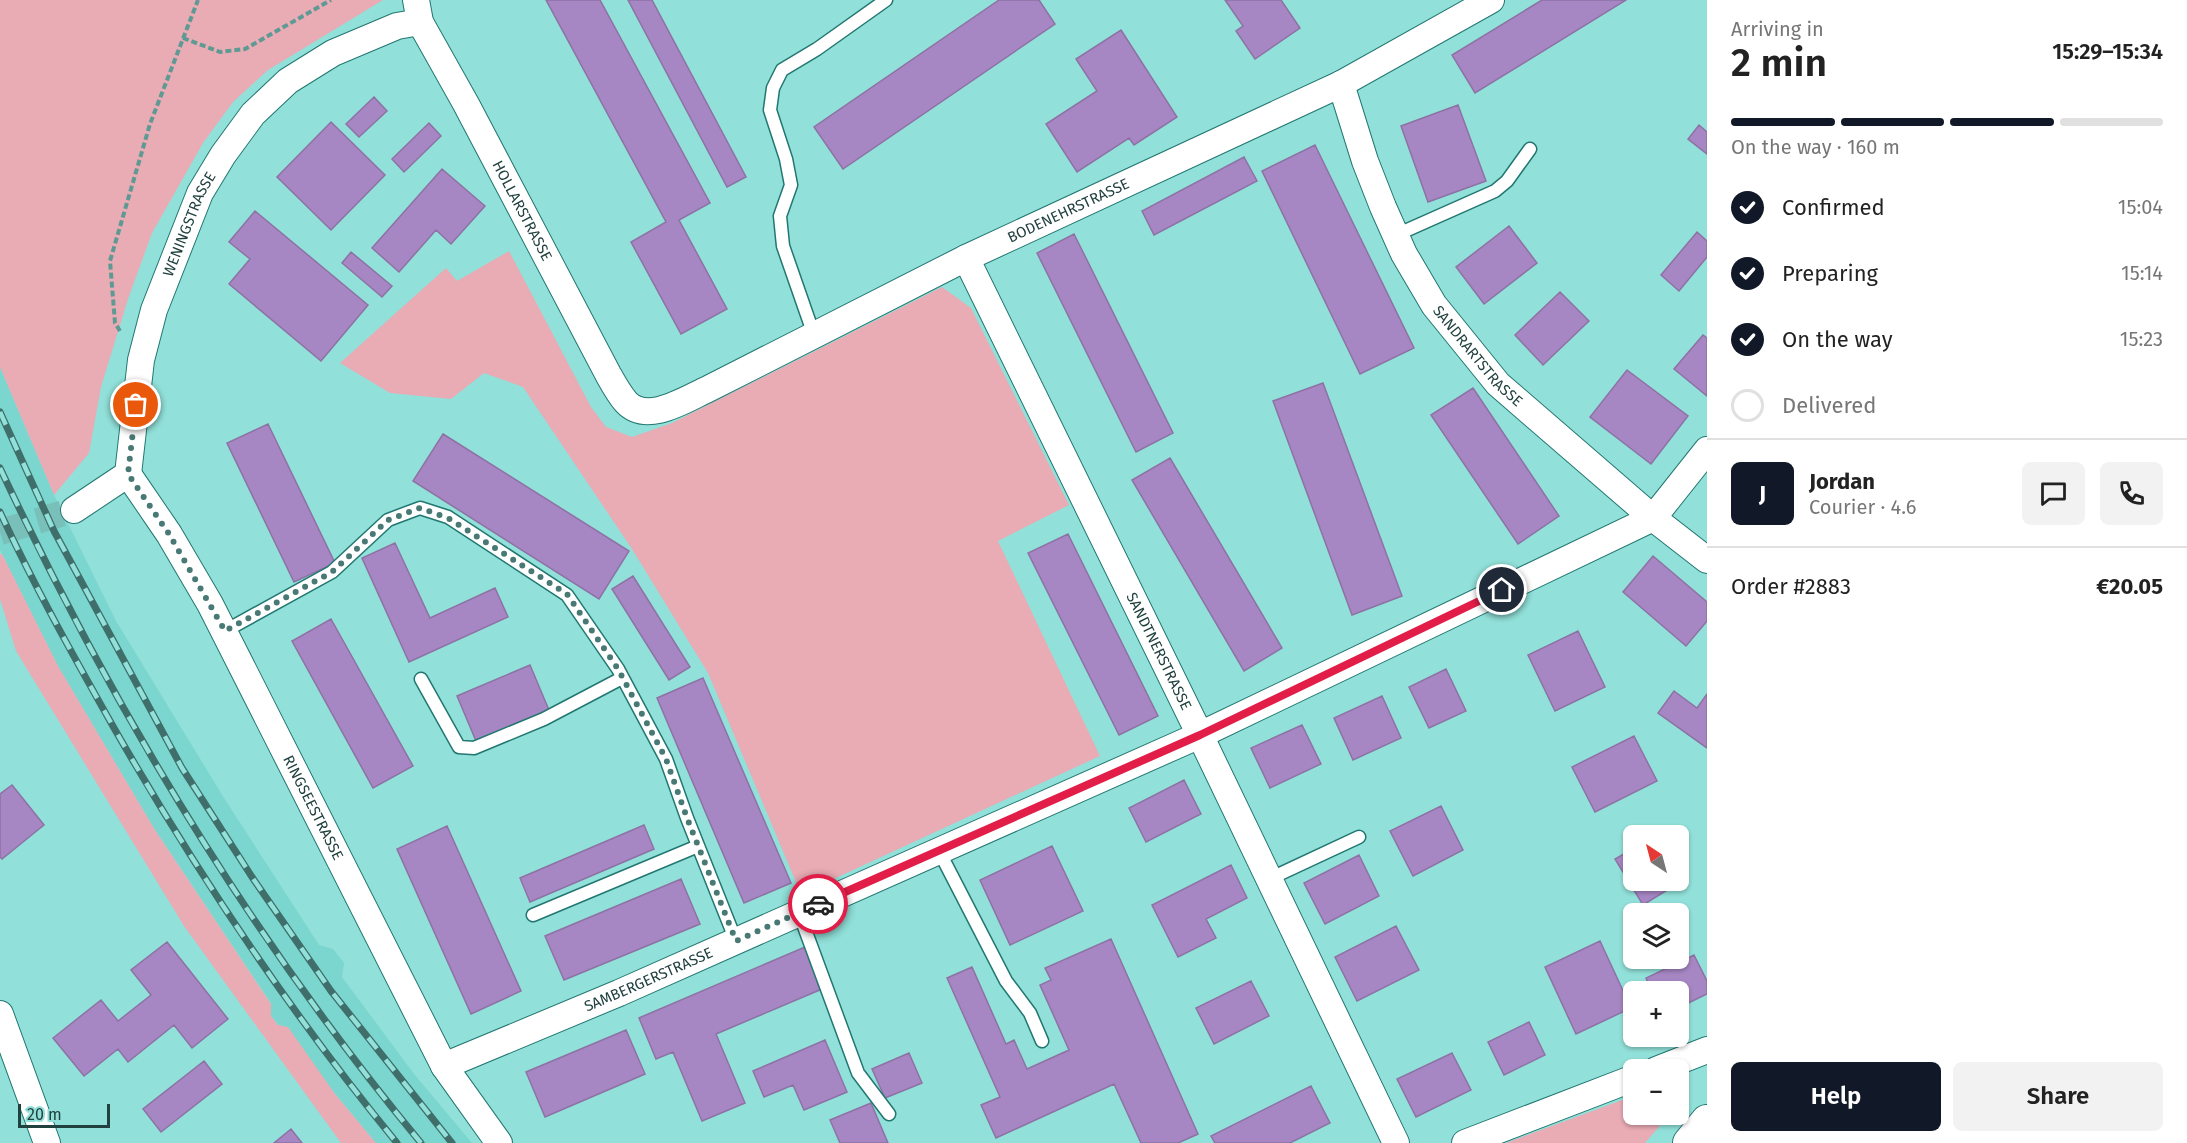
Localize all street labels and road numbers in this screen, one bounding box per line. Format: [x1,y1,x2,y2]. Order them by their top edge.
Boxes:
street label: HOLLARSTRASSE [488,158,556,264]
street label: WENINGSTRASSE [159,169,220,279]
street label: BODENEHRSTRASSE [1005,175,1132,247]
street label: SANDRARTSTRASSE [1429,302,1526,410]
street label: SANDTNERSTRASSE [1122,590,1195,713]
street label: RINGSEESTRASSE [279,752,347,863]
street label: SAMBERGERSTRASSE [582,944,716,1016]

